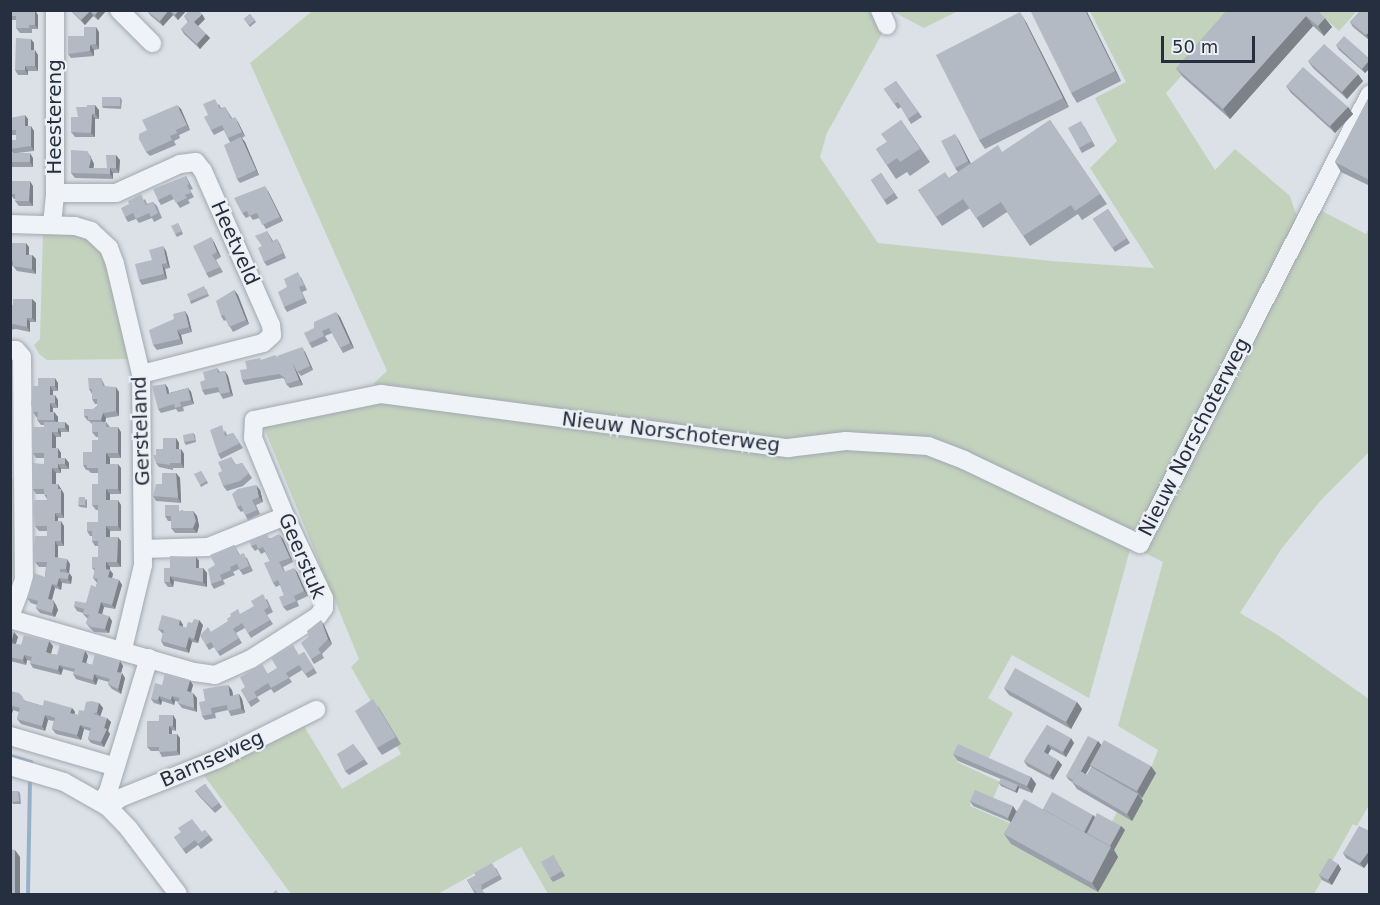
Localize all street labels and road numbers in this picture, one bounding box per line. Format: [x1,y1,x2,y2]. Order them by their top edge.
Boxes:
street label: Heestereng [42,59,66,175]
street label: Heetveld [206,197,264,289]
street label: Nieuw Norschoterweg [1133,334,1255,540]
street label: Gersteland [127,376,155,486]
street label: Nieuw Norschoterweg [561,407,781,457]
street label: Geerstuk [273,509,331,603]
street label: Barnseweg [157,726,267,792]

